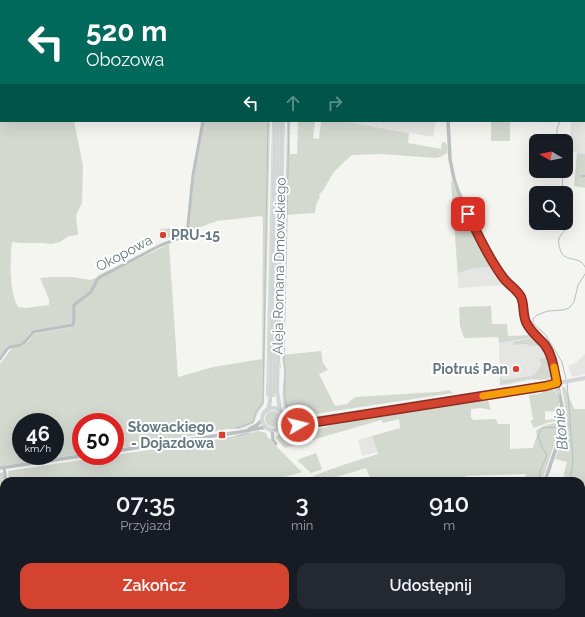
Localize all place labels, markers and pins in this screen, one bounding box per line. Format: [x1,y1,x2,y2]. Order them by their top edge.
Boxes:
pin [451,197,485,231]
place label: PRU-15 [171,227,220,243]
marker: PRU-15 [158,230,168,240]
place label: Piotruś Pan [432,361,508,377]
marker: Piotruś Pan [511,364,521,374]
place label: Słowackiego - Dojazdowa [128,419,215,451]
marker: Słowackiego - Dojazdowa [217,430,227,440]

